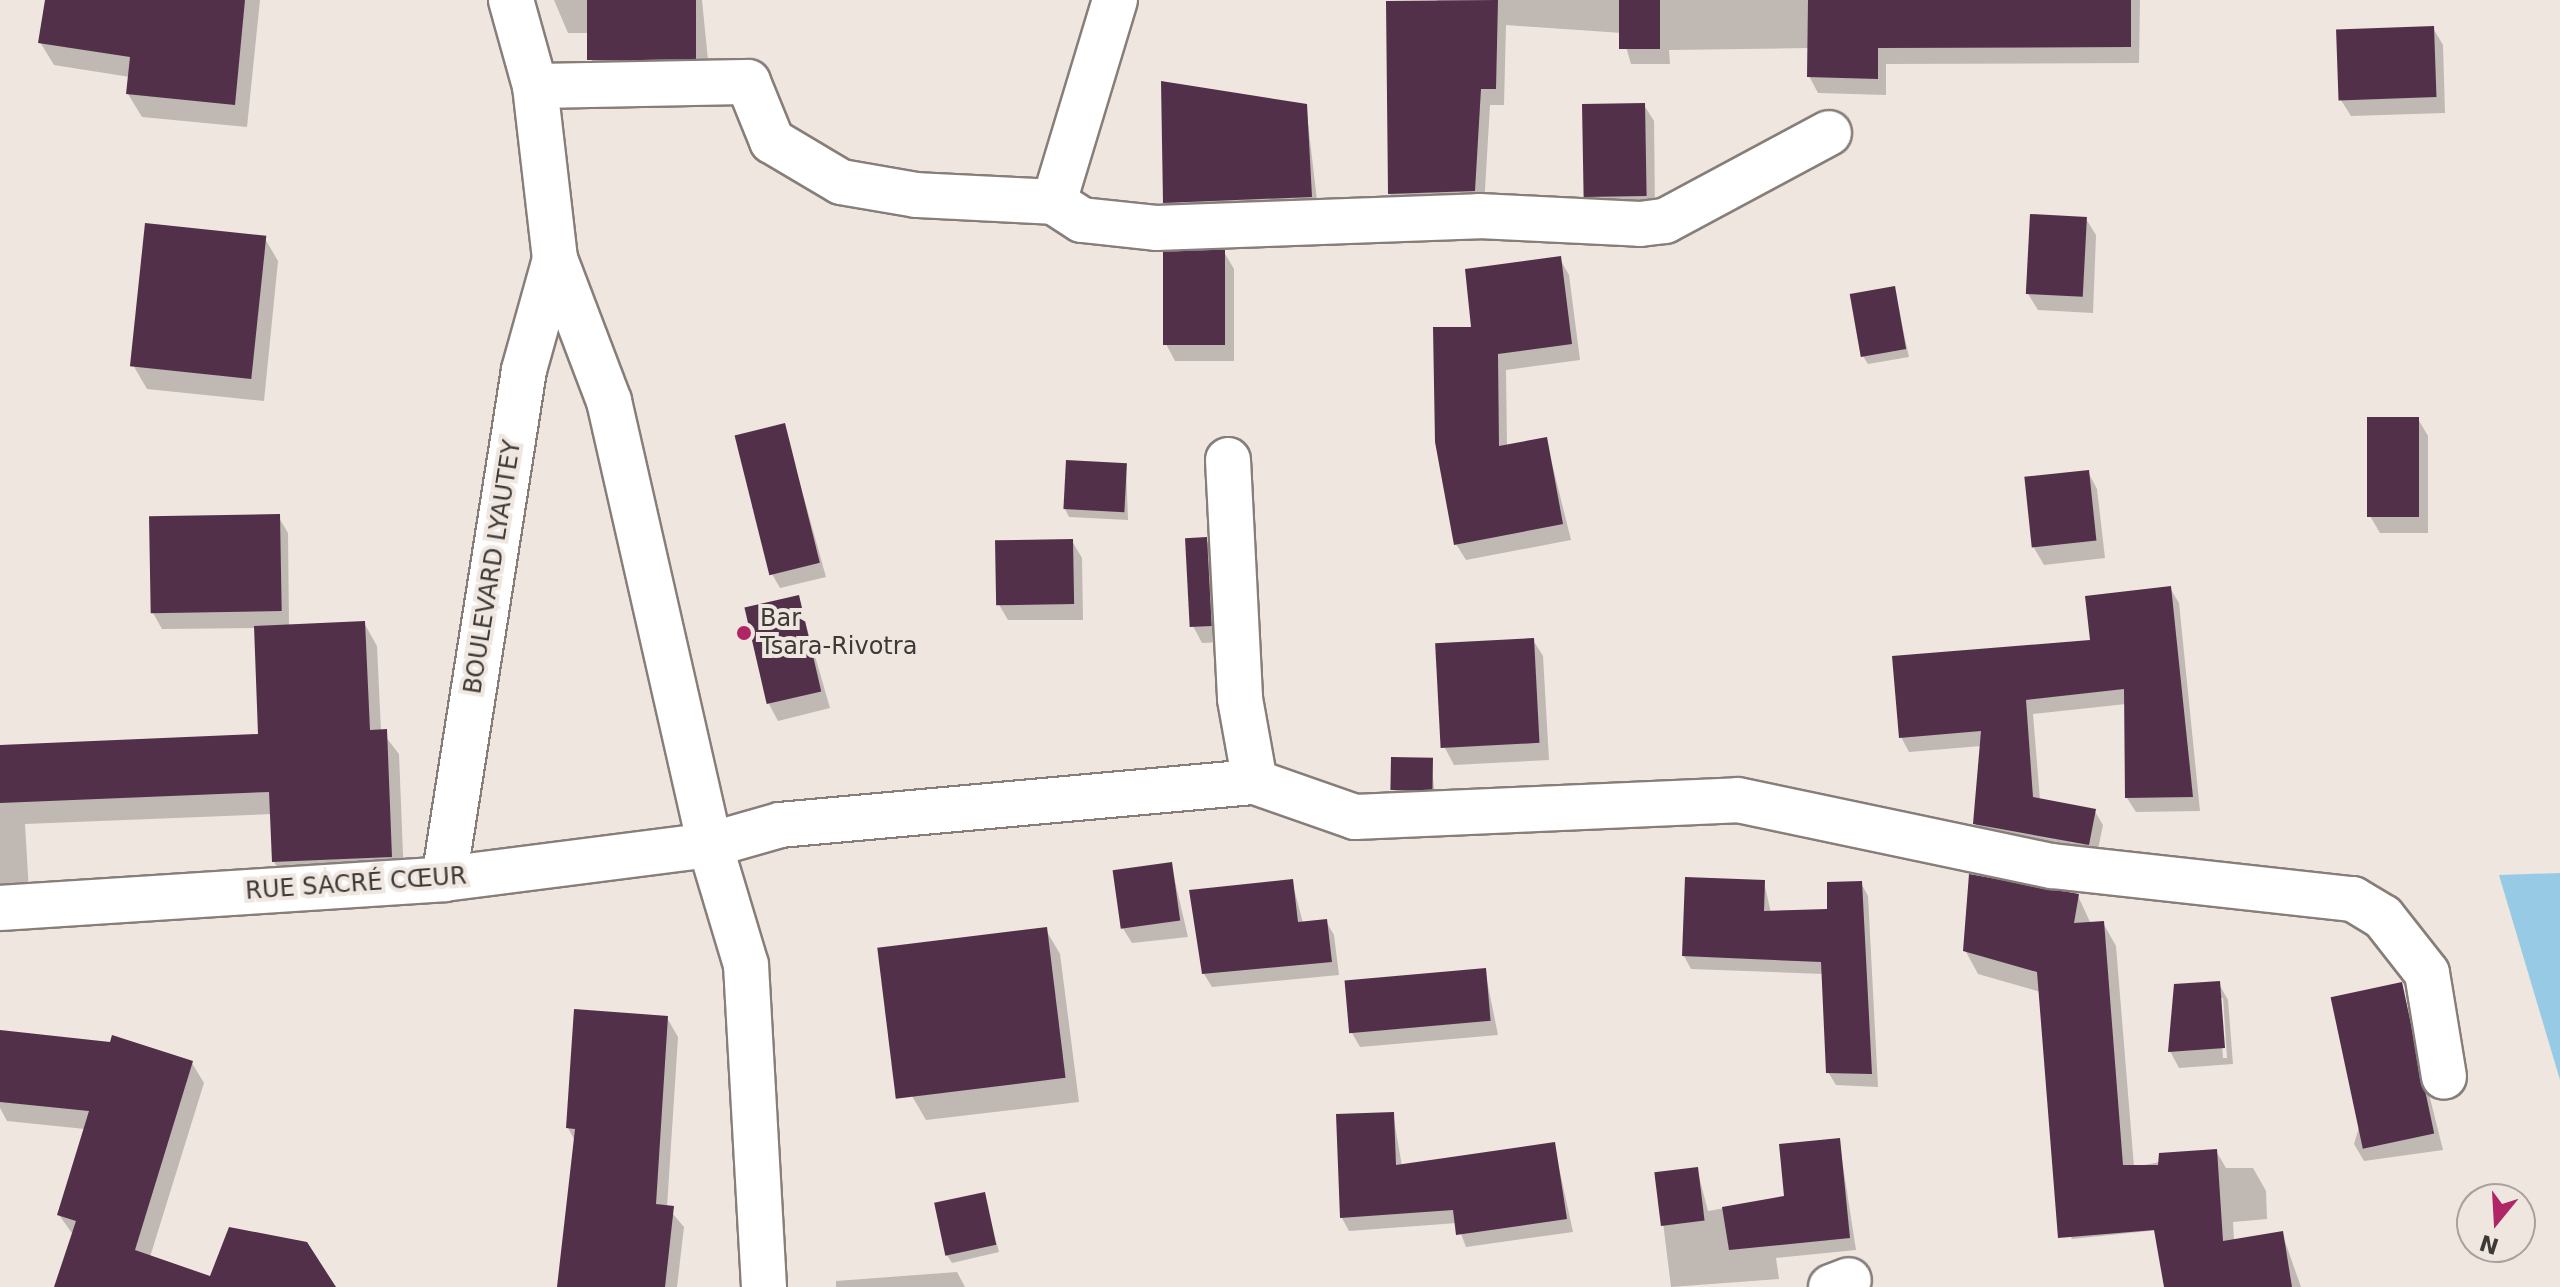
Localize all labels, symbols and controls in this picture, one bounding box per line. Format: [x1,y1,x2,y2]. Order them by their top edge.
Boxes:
street label: BOULEVARD LYAUTEY [459,438,527,696]
place label: Bar Tsara-Rivotra [760,605,917,661]
marker: Bar Tsara-Rivotra [735,624,753,642]
street label: RUE SACRÉ CŒUR [244,862,468,906]
north arrow [2456,1183,2536,1263]
text: N [2476,1230,2502,1259]

